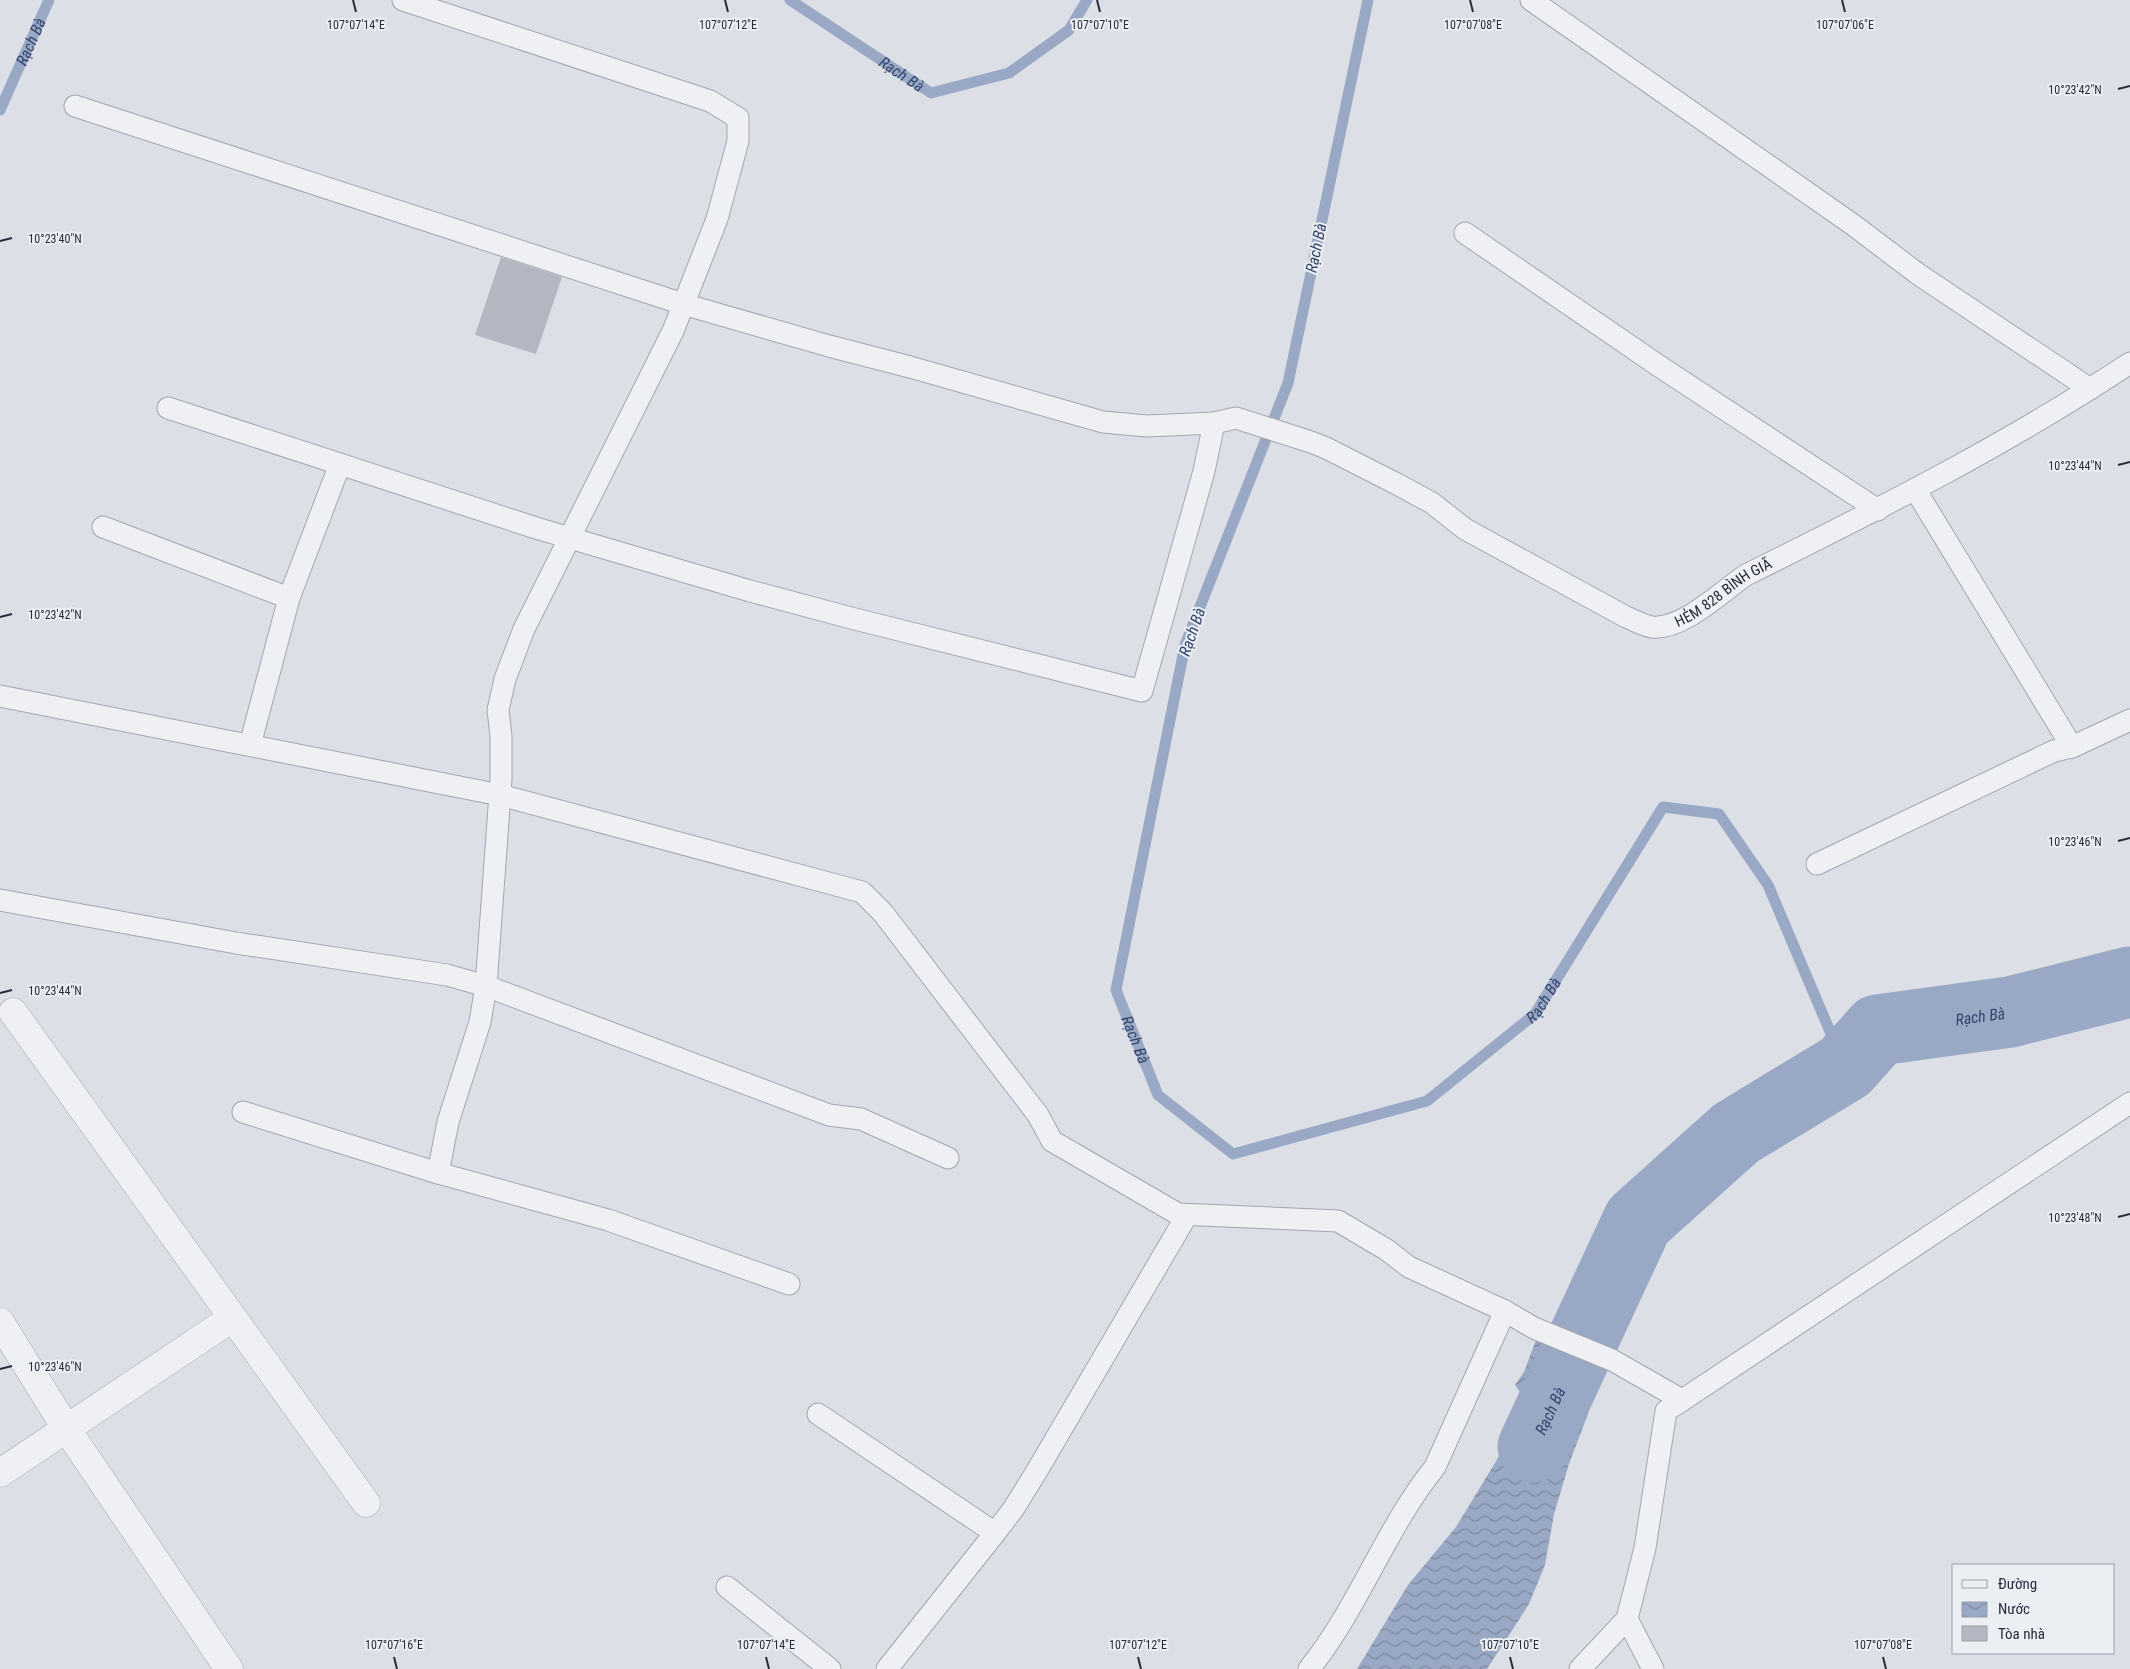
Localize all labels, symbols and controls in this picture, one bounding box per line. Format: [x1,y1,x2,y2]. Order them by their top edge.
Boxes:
water label: Rạch Bà [12,15,49,68]
text: 107°07'14"E [327,18,385,32]
text: 107°07'12"E [699,18,757,32]
text: 107°07'10"E [1071,18,1129,32]
text: 107°07'08"E [1444,18,1502,32]
text: 107°07'06"E [1816,18,1874,32]
water label: Rạch Bà [876,52,928,95]
text: 10°23'42"N [2048,83,2102,97]
water label: Rạch Bà [1302,222,1330,274]
text: 10°23'40"N [28,232,82,246]
text: 10°23'44"N [2048,459,2102,473]
street label: HẺM 828 BÌNH GIÃ [1672,554,1775,631]
water label: Rạch Bà [1175,605,1209,659]
text: 10°23'42"N [28,608,82,622]
text: 10°23'46"N [2048,835,2102,849]
water label: Rạch Bà [1522,974,1565,1027]
text: 10°23'44"N [28,984,82,998]
water label: Rạch Bà [1954,1003,2006,1029]
water label: Rạch Bà [1118,1013,1154,1066]
text: 10°23'48"N [2048,1211,2102,1225]
text: 10°23'46"N [28,1360,82,1374]
water label: Rạch Bà [1531,1384,1569,1437]
legend [1952,1564,2115,1654]
text: Đường [1998,1575,2037,1593]
text: Nước [1998,1600,2030,1618]
text: Tòa nhà [1998,1625,2045,1643]
text: 107°07'16"E [365,1638,423,1652]
text: 107°07'14"E [737,1638,795,1652]
text: 107°07'12"E [1109,1638,1167,1652]
text: 107°07'10"E [1481,1638,1539,1652]
text: 107°07'08"E [1854,1638,1912,1652]

